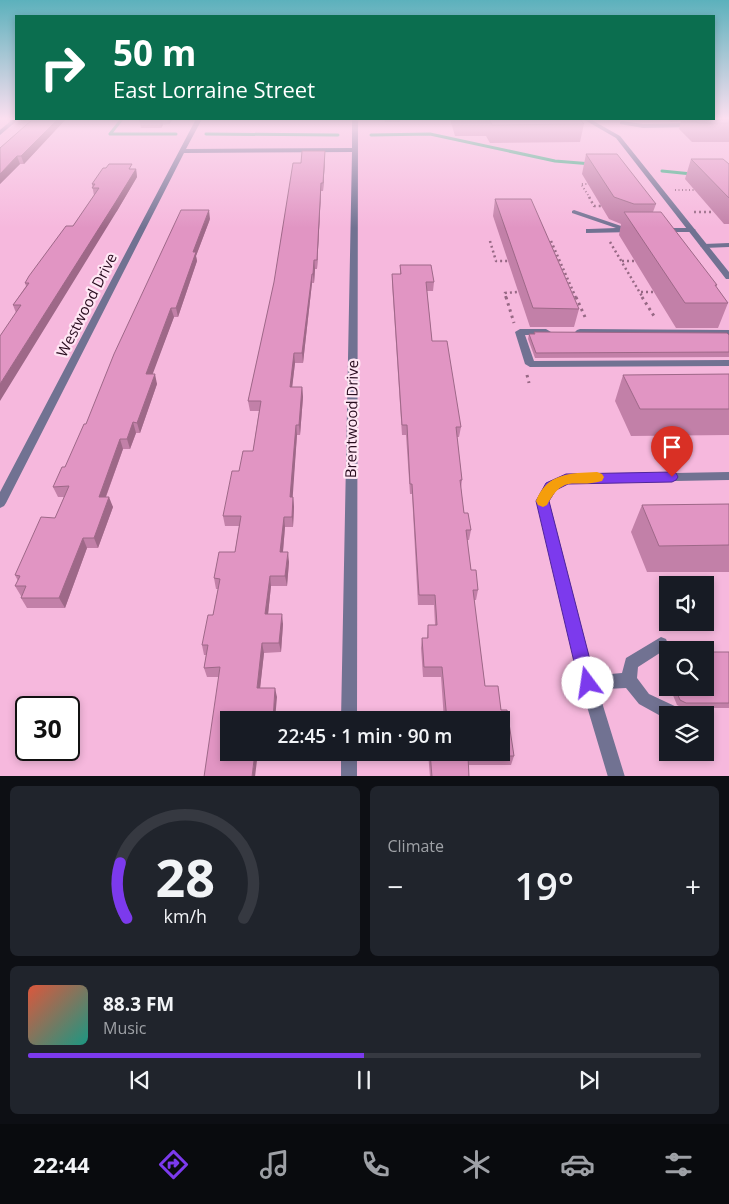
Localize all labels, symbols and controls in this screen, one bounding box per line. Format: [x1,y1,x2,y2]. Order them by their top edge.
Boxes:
text: 50 m [113,29,196,76]
icon: right [30,35,95,100]
text: East Lorraine Street [113,74,315,104]
street label: Westwood Drive [51,249,121,360]
street label: Brentwood Drive [340,360,362,478]
pin [651,426,693,477]
icon: arrive [658,433,686,461]
map controls [659,576,714,761]
button: sound [659,576,714,631]
button: search [659,641,714,696]
position arrow [561,656,613,708]
speed limit sign: 30 [15,696,80,761]
button: layers [659,706,714,761]
text: 22:45 · 1 min · 90 m [278,723,452,749]
text: Climate [388,835,444,857]
text: 28 [155,841,214,912]
text: 19° [514,859,574,911]
text: − [388,867,404,905]
text: + [685,867,701,905]
text: km/h [163,904,206,928]
text: 88.3 FM [103,991,174,1017]
text: Music [103,1017,147,1039]
icon: previous [126,1066,154,1094]
icon: pause [350,1066,378,1094]
icon: next [575,1066,603,1094]
icon: directions [156,1147,191,1182]
icon: music [257,1147,292,1182]
icon: phone [358,1147,393,1182]
icon: climate [459,1147,494,1182]
icon: car [560,1147,595,1182]
icon: filters [661,1147,696,1182]
text: 22:44 [33,1149,90,1179]

